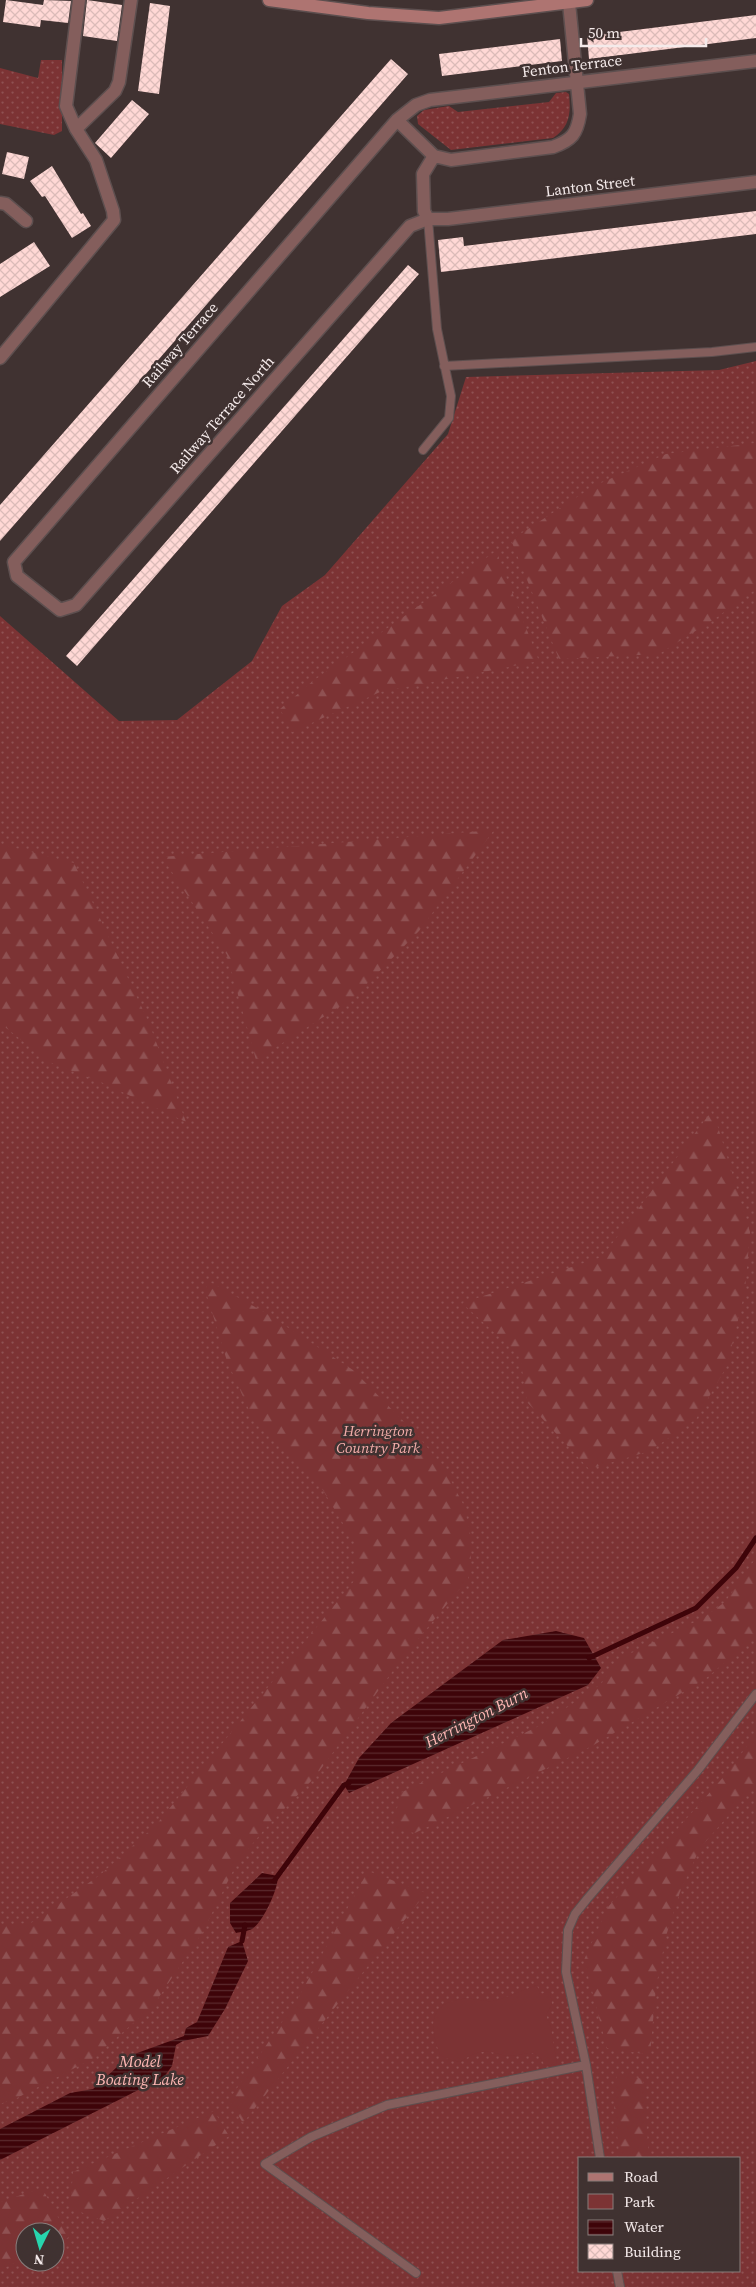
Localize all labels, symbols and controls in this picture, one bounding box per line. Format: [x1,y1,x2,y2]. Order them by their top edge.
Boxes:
scale bar [581,15,706,47]
text: 50 m [588,22,620,43]
street label: Fenton Terrace [521,49,624,82]
street label: Lanton Street [544,170,636,201]
street label: Railway Terrace [137,297,223,392]
street label: Railway Terrace North [165,351,279,478]
park label: Herrington Country Park [336,1420,421,1458]
water label: Herrington Burn [420,1682,531,1753]
water label: Model Boating Lake [95,2050,184,2090]
legend [578,2157,741,2272]
text: Road [624,2166,658,2187]
text: Park [624,2191,656,2212]
text: Water [624,2216,665,2237]
north arrow [15,2222,65,2272]
text: Building [624,2241,681,2262]
text: N [33,2250,45,2270]

